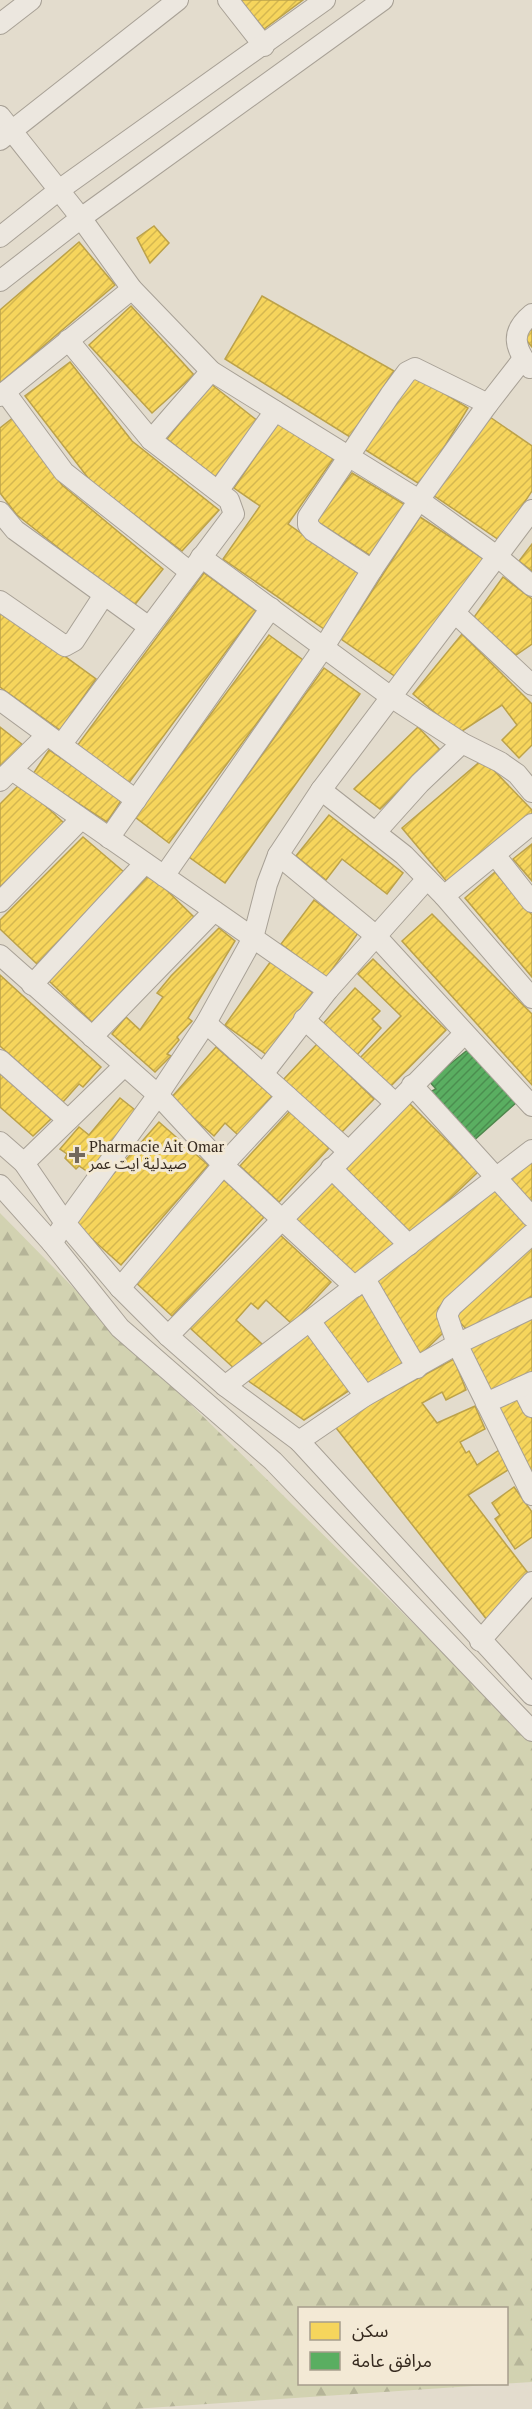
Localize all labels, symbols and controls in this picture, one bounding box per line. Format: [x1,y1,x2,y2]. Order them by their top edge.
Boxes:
place label: Pharmacie Ait Omar صيدلية ايت عمر [88,1136,225,1173]
marker: Pharmacie Ait Omar صيدلية ايت عمر [70,1148,84,1162]
legend [298,2307,508,2385]
text: سكن [352,2318,388,2342]
text: مرافق عامة [352,2348,432,2372]

